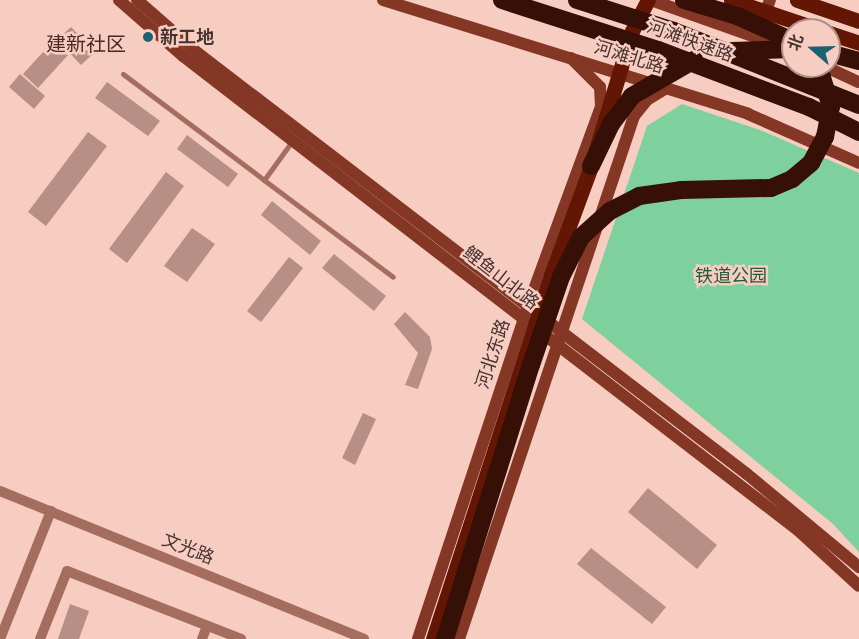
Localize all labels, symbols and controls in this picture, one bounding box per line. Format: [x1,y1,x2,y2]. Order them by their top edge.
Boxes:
street label: 河滩快速路 [644,15,736,67]
north arrow [781,18,841,78]
place label: 新工地 [160,26,214,48]
marker: 新工地 [141,30,155,44]
text: 北 [783,31,808,53]
district label: 建新社区 [46,32,126,56]
street label: 河滩北路 [591,36,667,78]
street label: 鲤鱼山北路 [459,242,543,314]
park label: 铁道公园 [695,265,767,287]
street label: 河北东路 [472,316,514,392]
street label: 文光路 [159,529,217,569]

